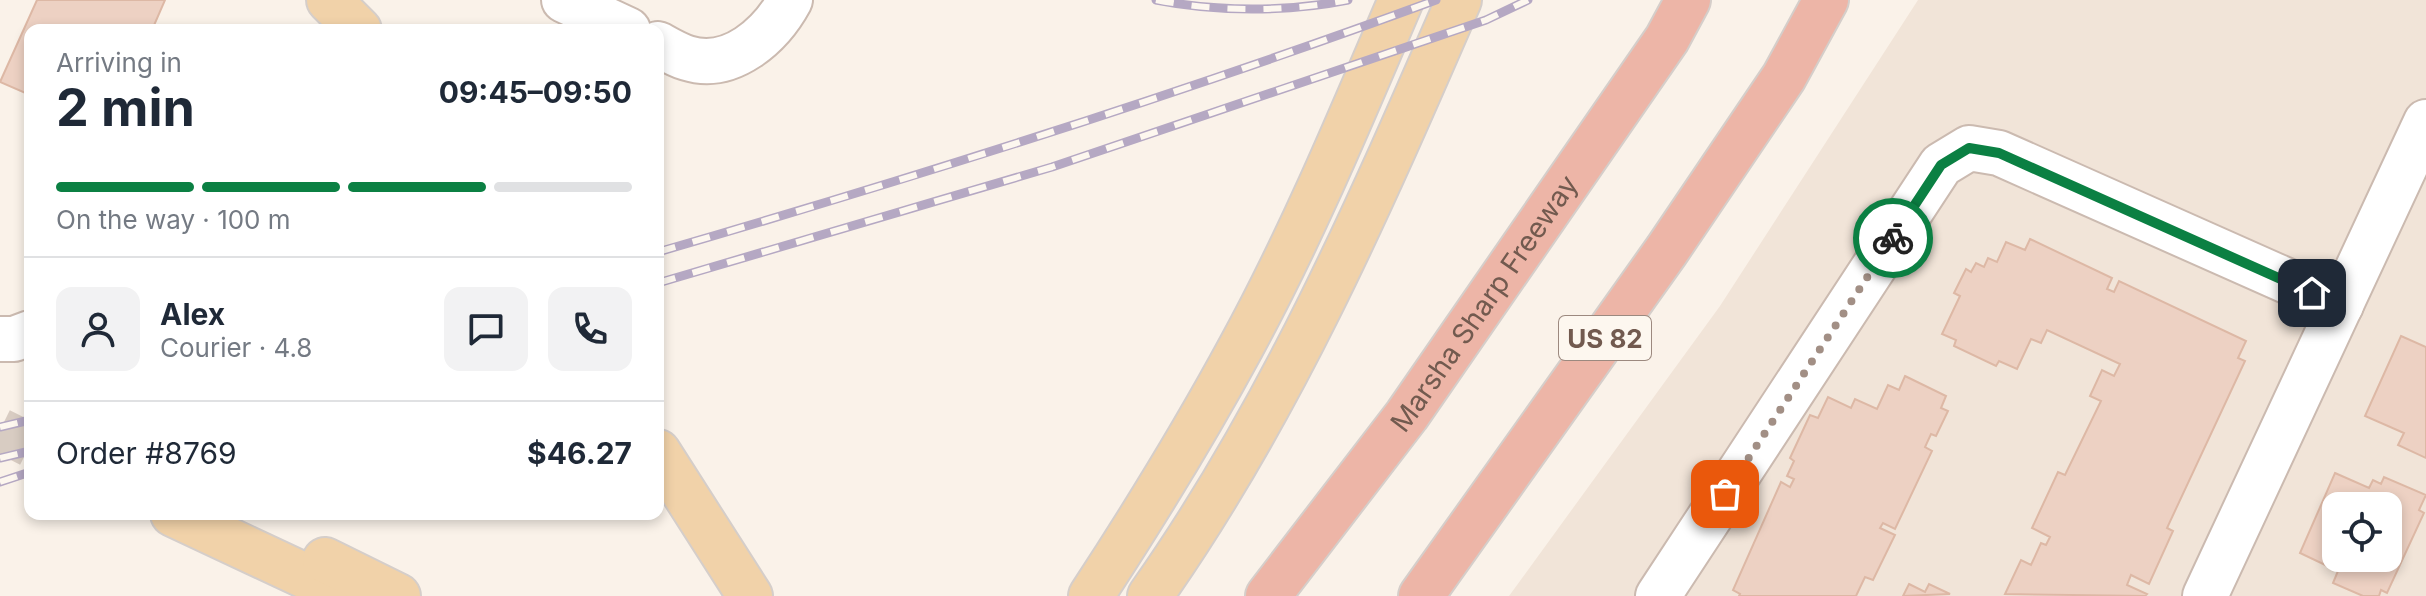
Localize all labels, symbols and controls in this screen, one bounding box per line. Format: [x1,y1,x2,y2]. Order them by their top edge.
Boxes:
text: Arriving in [56,47,182,78]
text: 09:45–09:50 [439,74,632,110]
text: 2 min [56,76,195,139]
street label: Marsha Sharp Freeway [1383,168,1585,439]
courier [1853,198,1933,278]
text: On the way · 100 m [56,204,291,235]
icon: bike [1871,216,1915,260]
pin [2278,259,2346,327]
icon: home [2290,271,2334,315]
button: person [56,287,140,371]
button: chat [444,287,528,371]
button: phone [548,287,632,371]
text: Alex [160,296,225,332]
road number: US 82 [1559,316,1651,360]
text: Courier · 4.8 [160,332,312,363]
text: Order #8769 [56,435,237,471]
text: $46.27 [527,435,632,471]
pin [1691,460,1759,528]
icon: bag [1703,472,1747,516]
map controls [2322,492,2402,572]
button: locate [2322,492,2402,572]

